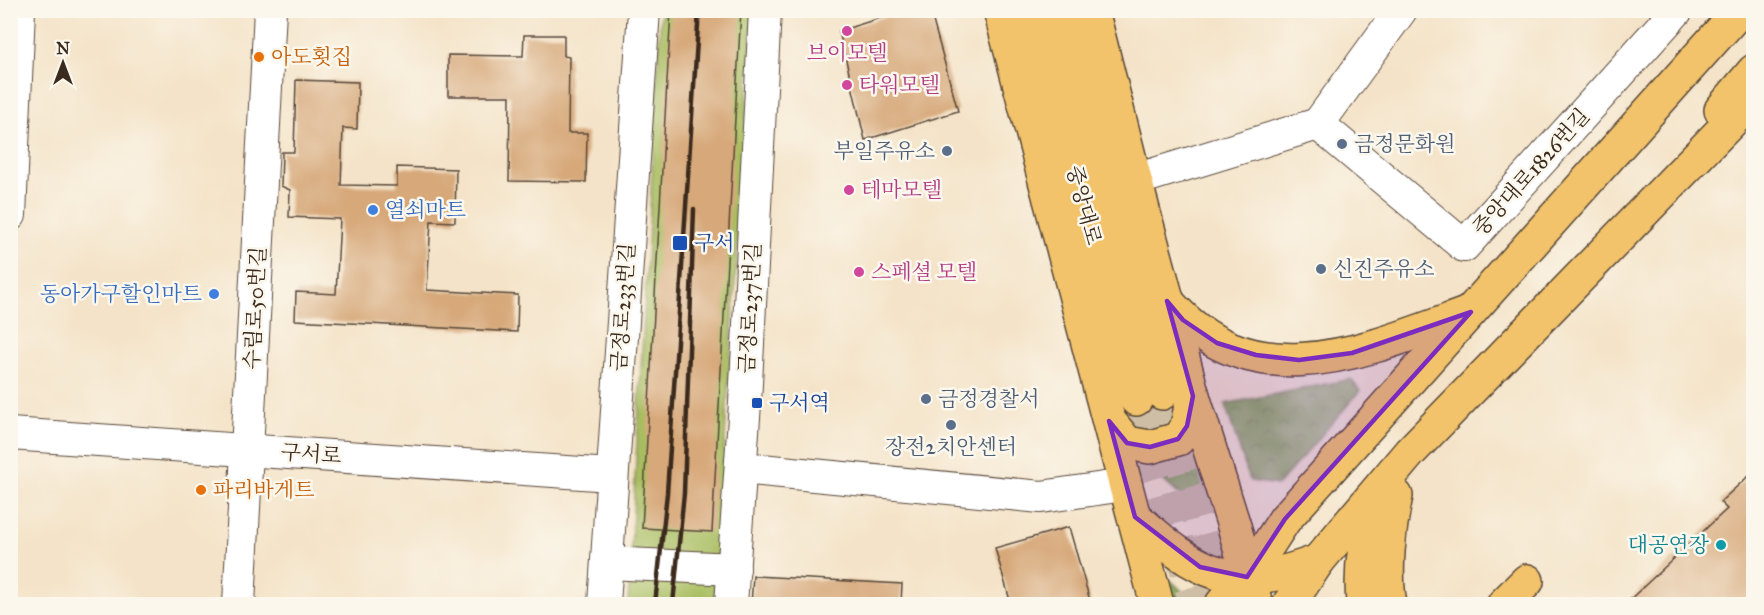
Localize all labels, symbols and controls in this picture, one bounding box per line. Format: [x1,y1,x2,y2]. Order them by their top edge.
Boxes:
marker: 브이모텔 [840,24,854,38]
north arrow [33,33,93,93]
text: N [56,39,70,58]
place label: 브이모텔 [806,40,888,66]
place label: 아도횟집 [271,44,352,70]
marker: 아도횟집 [252,50,266,64]
place label: 타워모텔 [859,72,940,98]
marker: 타워모텔 [840,78,854,92]
street label: 중앙대로1826번길 [1467,103,1595,241]
place label: 금정문화원 [1354,131,1455,157]
marker: 금정문화원 [1335,137,1349,151]
place label: 부일주유소 [834,138,935,164]
marker: 부일주유소 [940,144,954,158]
street label: 중앙대로 [1061,162,1107,248]
place label: 테마모텔 [861,177,942,203]
marker: 테마모텔 [842,183,856,197]
place label: 열쇠마트 [385,197,466,223]
marker: 열쇠마트 [366,203,380,217]
place label: 구서 [694,230,735,256]
marker: 구서 [671,234,689,252]
street label: 금정로233번길 [606,242,640,372]
street label: 금정로237번길 [734,242,766,374]
street label: 수림로50번길 [239,246,271,370]
place label: 신진주유소 [1333,256,1434,282]
place label: 스페셜 모텔 [871,259,977,285]
marker: 신진주유소 [1314,262,1328,276]
marker: 스페셜 모텔 [852,265,866,279]
place label: 동아가구할인마트 [40,281,202,307]
marker: 동아가구할인마트 [207,287,221,301]
place label: 금정경찰서 [938,386,1039,412]
place label: 구서역 [769,390,830,416]
marker: 금정경찰서 [919,392,933,406]
marker: 구서역 [750,396,764,410]
marker: 장전2치안센터 [944,418,958,432]
place label: 장전2치안센터 [885,434,1017,460]
street label: 구서로 [280,439,342,469]
place label: 파리바게트 [213,477,314,503]
marker: 파리바게트 [194,483,208,497]
place label: 대공연장 [1628,532,1710,558]
marker: 대공연장 [1714,538,1728,552]

